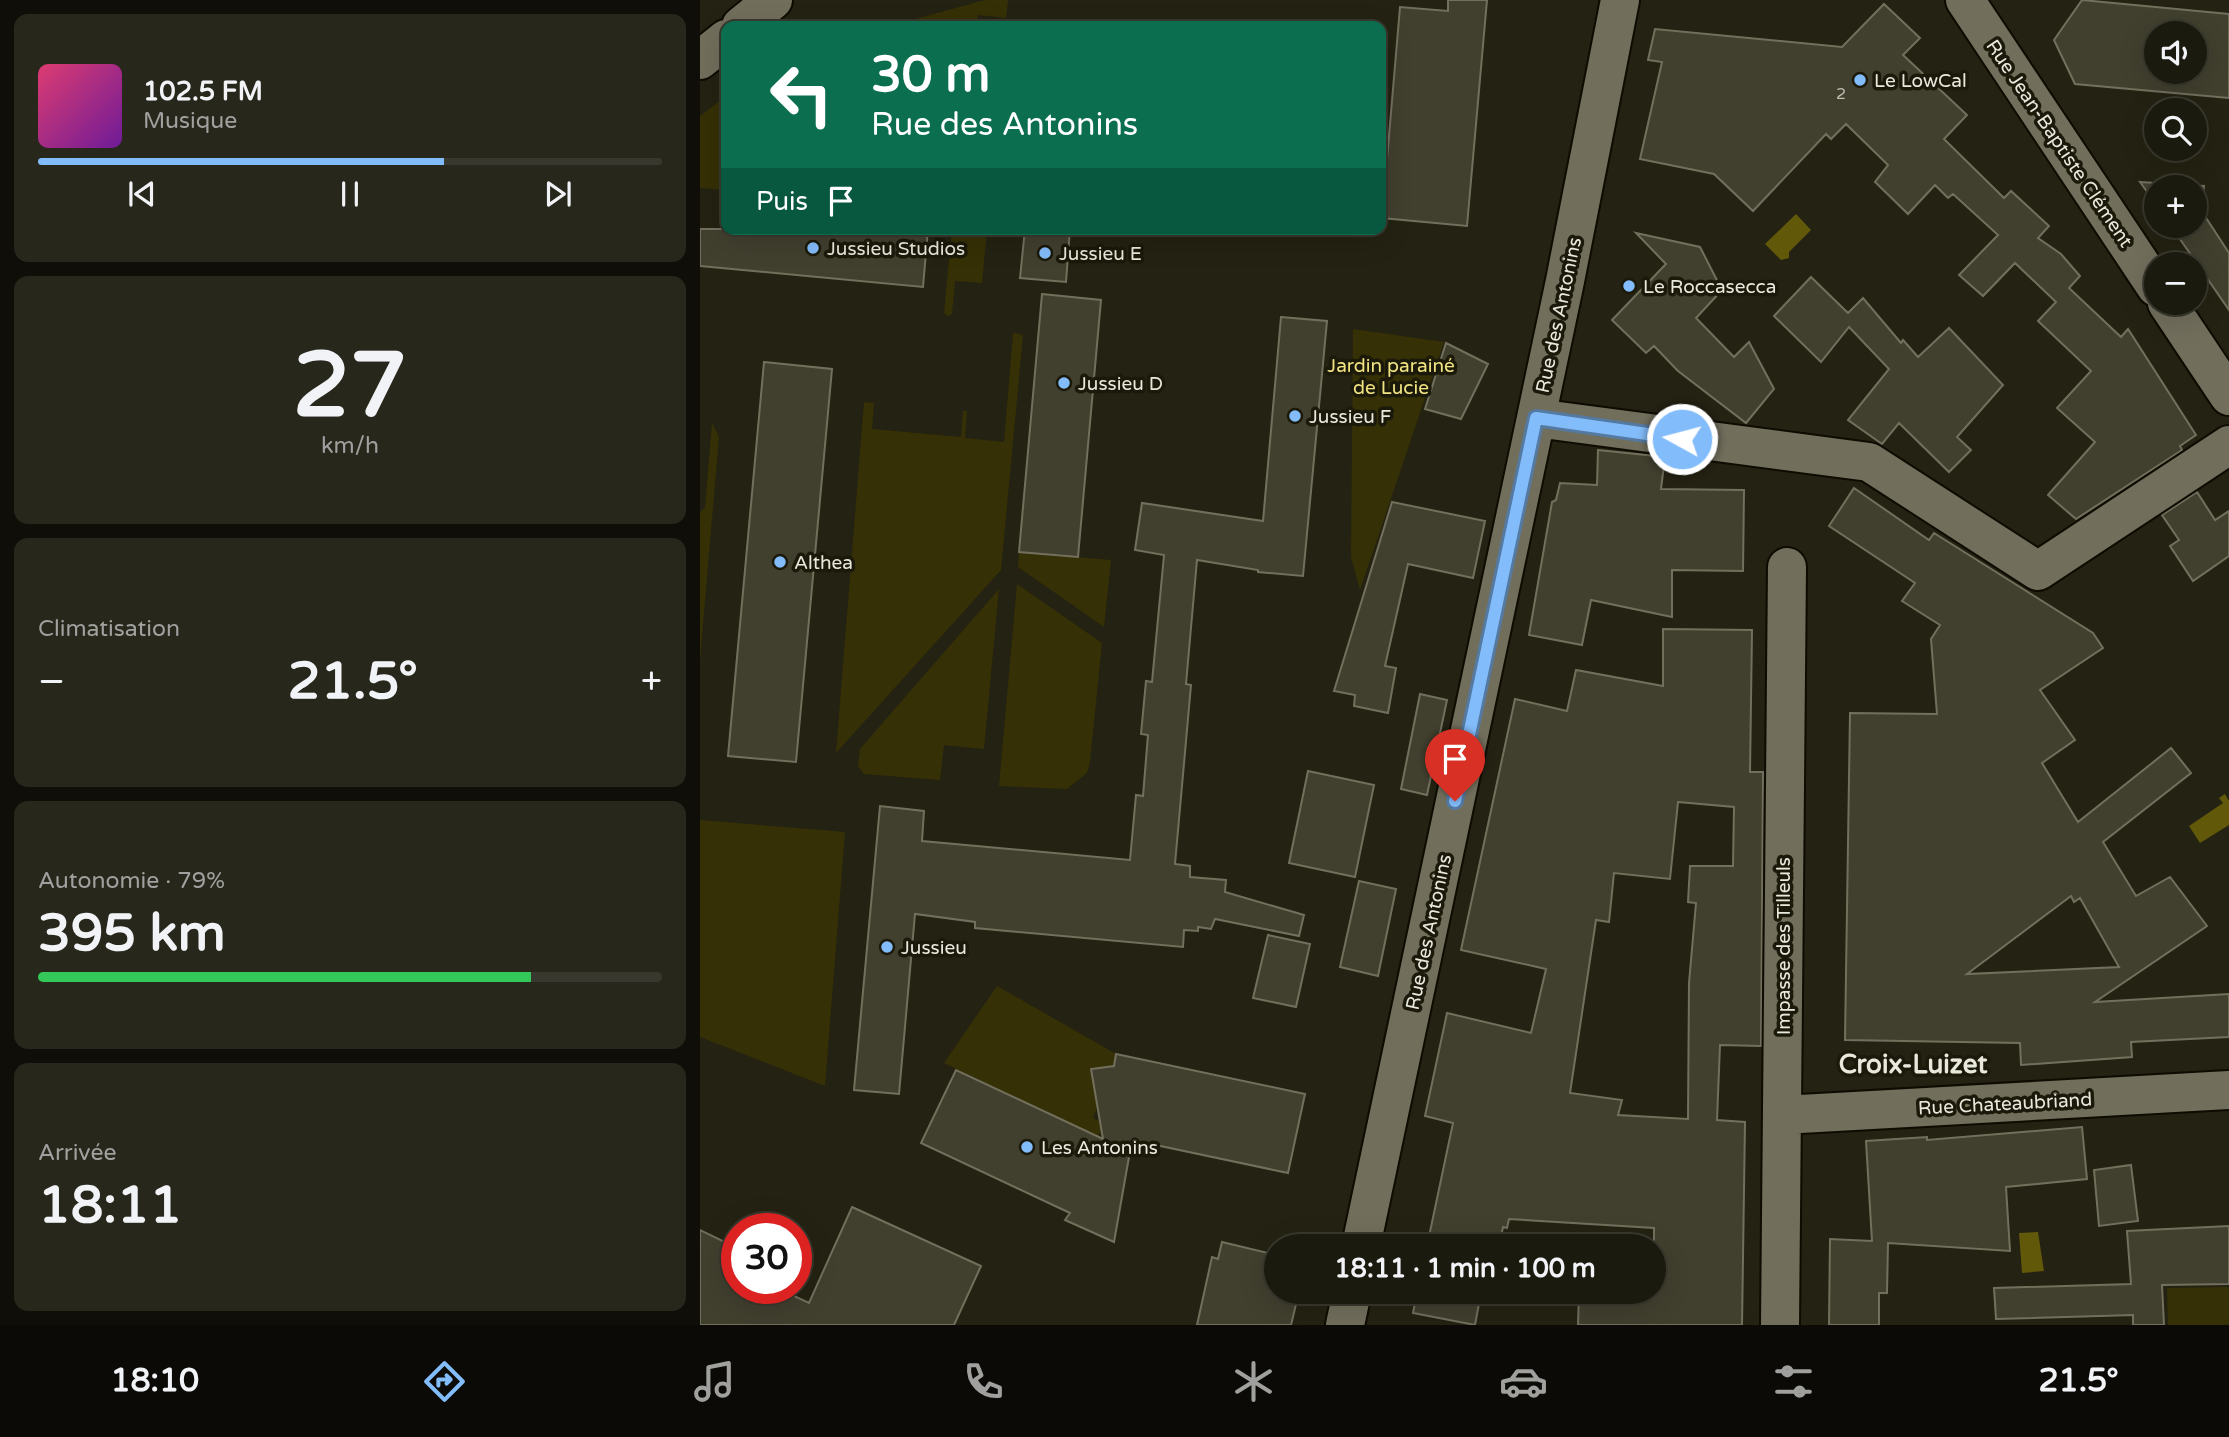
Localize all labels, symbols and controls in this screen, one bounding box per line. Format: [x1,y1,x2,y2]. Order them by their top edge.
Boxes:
map controls [2144,21,2207,315]
button: sound [2144,21,2207,84]
street label: Rue Jean-Baptiste Clément [1981,36,2137,251]
text: 30 m [871,46,990,105]
icon: left [756,49,847,140]
place label: Le LowCal [1874,70,1967,92]
marker: Le LowCal [1852,72,1868,88]
text: 102.5 FM [143,76,263,107]
house number: 2 [1836,84,1846,104]
button: search [2144,98,2207,161]
text: Rue des Antonins [871,106,1138,144]
text: Musique [143,107,237,135]
icon: previous [123,175,161,213]
icon: pause [331,175,369,213]
icon: next [539,175,577,213]
button: + [2144,175,2207,238]
icon: arrive [822,182,860,220]
text: Puis [756,186,808,217]
street label: Rue des Antonins [1532,235,1586,395]
place label: Jussieu Studios [827,238,965,260]
marker: Jussieu Studios [805,240,821,256]
place label: Jussieu E [1059,243,1142,265]
marker: Jussieu E [1037,245,1053,261]
button: − [2144,252,2207,315]
place label: Le Roccasecca [1643,276,1776,298]
marker: Le Roccasecca [1621,278,1637,294]
text: 27 [293,331,407,441]
park label: Jardin parainé de Lucie [1327,355,1455,399]
place label: Jussieu D [1078,373,1163,395]
marker: Jussieu D [1056,375,1072,391]
position arrow [1645,402,1719,476]
place label: Jussieu F [1309,406,1391,428]
marker: Jussieu F [1287,408,1303,424]
text: km/h [321,432,379,460]
place label: Althea [794,552,853,574]
marker: Althea [772,554,788,570]
text: Climatisation [38,615,180,643]
text: 21.5° [288,650,418,713]
text: − [38,659,65,705]
text: + [641,659,662,705]
pin [1425,729,1485,801]
icon: arrive [1436,740,1474,778]
street label: Rue des Antonins [1402,852,1456,1012]
street label: Impasse des Tilleuls [1773,857,1795,1035]
text: Autonomie · 79% [38,867,225,895]
text: 395 km [38,902,226,965]
place label: Jussieu [901,937,967,959]
marker: Jussieu [879,939,895,955]
district label: Croix-Luizet [1839,1049,1987,1080]
street label: Rue Chateaubriand [1917,1088,2093,1120]
place label: Les Antonins [1041,1137,1158,1159]
text: Arrivée [38,1139,116,1167]
marker: Les Antonins [1019,1139,1035,1155]
text: 18:11 [38,1174,182,1237]
speed limit sign: 30 [721,1213,812,1304]
text: 18:11 · 1 min · 100 m [1334,1253,1596,1284]
icon: directions [420,1357,469,1406]
icon: music [690,1357,739,1406]
icon: phone [959,1357,1008,1406]
icon: climate [1229,1357,1278,1406]
icon: car [1499,1357,1548,1406]
icon: filters [1769,1357,1818,1406]
text: 18:10 [110,1362,199,1400]
text: 21.5° [2038,1362,2119,1400]

